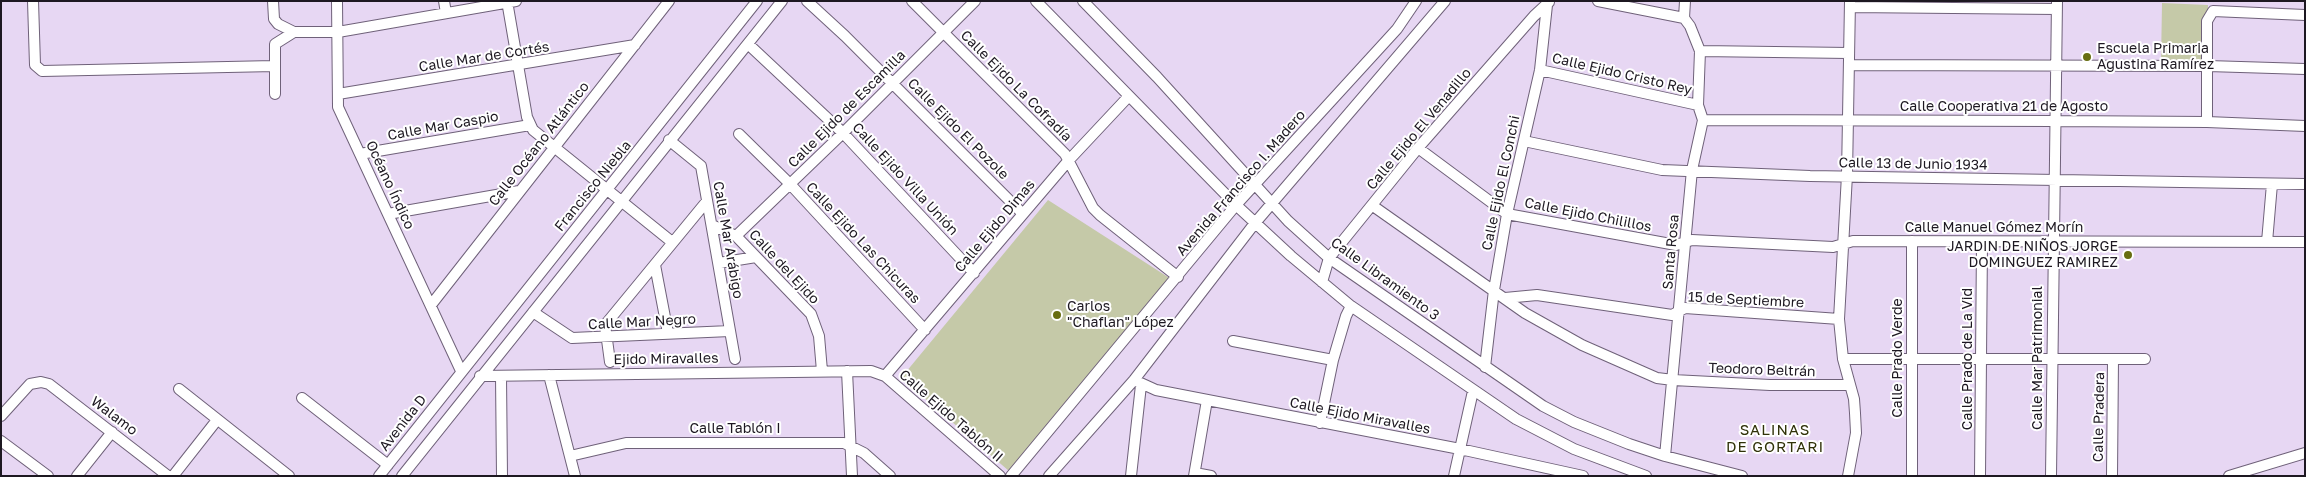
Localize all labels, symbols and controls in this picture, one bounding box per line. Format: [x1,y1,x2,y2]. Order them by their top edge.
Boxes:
street label: Calle Ejido La Cofradía [957,27,1075,145]
street label: Calle Mar de Cortés [418,38,550,76]
place label: Escuela Primaria Agustina Ramírez [2097,41,2214,74]
street label: Calle Ejido de Escamilla [785,47,909,171]
street label: Calle Ejido Cristo Rey [1550,50,1694,98]
marker: Escuela Primaria Agustina Ramírez [2081,51,2093,63]
street label: Calle Ejido El Venadillo [1363,65,1475,193]
street label: Calle Ejido El Pozole [904,75,1012,183]
street label: Calle Océano Atlántico [485,79,593,209]
street label: Calle Cooperativa 21 de Agosto [1900,99,2108,115]
street label: Avenida Francisco I. Madero [1173,107,1309,259]
street label: Calle Mar Caspio [386,108,500,144]
street label: Calle Ejido El Conchi [1478,114,1524,252]
street label: Calle Ejido Villa Unión [849,119,961,239]
street label: Francisco Niebla [551,137,635,235]
street label: Océano Índico [362,138,418,232]
street label: Calle 13 de Junio 1934 [1838,154,1988,174]
street label: Calle Ejido Dimas [951,176,1039,276]
street label: Calle Ejido Las Chicuras [802,179,924,307]
street label: Calle Mar Arábigo [709,180,747,300]
street label: Calle Ejido Chilillos [1523,194,1653,236]
street label: Santa Rosa [1659,214,1683,290]
street label: Calle Manuel Gómez Morín [1905,220,2083,236]
street label: Calle del Ejido [745,226,823,308]
street label: Calle Libramiento 3 [1328,234,1442,324]
place label: JARDIN DE NIÑOS JORGE DOMINGUEZ RAMIREZ [1947,239,2118,272]
marker: JARDIN DE NIÑOS JORGE DOMINGUEZ RAMIREZ [2122,249,2134,261]
street label: Calle Mar Patrimonial [2030,286,2046,430]
street label: Calle Prado de La Vid [1960,288,1976,430]
street label: 15 de Septiembre [1688,289,1804,311]
street label: Calle Prado Verde [1890,298,1906,418]
place label: Carlos "Chaflan" López [1067,299,1174,332]
marker: Carlos "Chaflan" López [1051,309,1063,321]
street label: Calle Mar Negro [588,311,696,333]
street label: Ejido Miravalles [613,350,719,368]
street label: Teodoro Beltrán [1708,360,1816,380]
street label: Calle Ejido Tablón II [896,366,1006,466]
street label: Calle Pradera [2090,372,2108,462]
street label: Avenida D [376,392,430,454]
street label: Walamo [87,393,141,439]
street label: Calle Ejido Miravalles [1288,394,1432,438]
street label: Calle Tablón I [689,421,781,437]
district label: SALINAS DE GORTARI [1725,421,1825,456]

